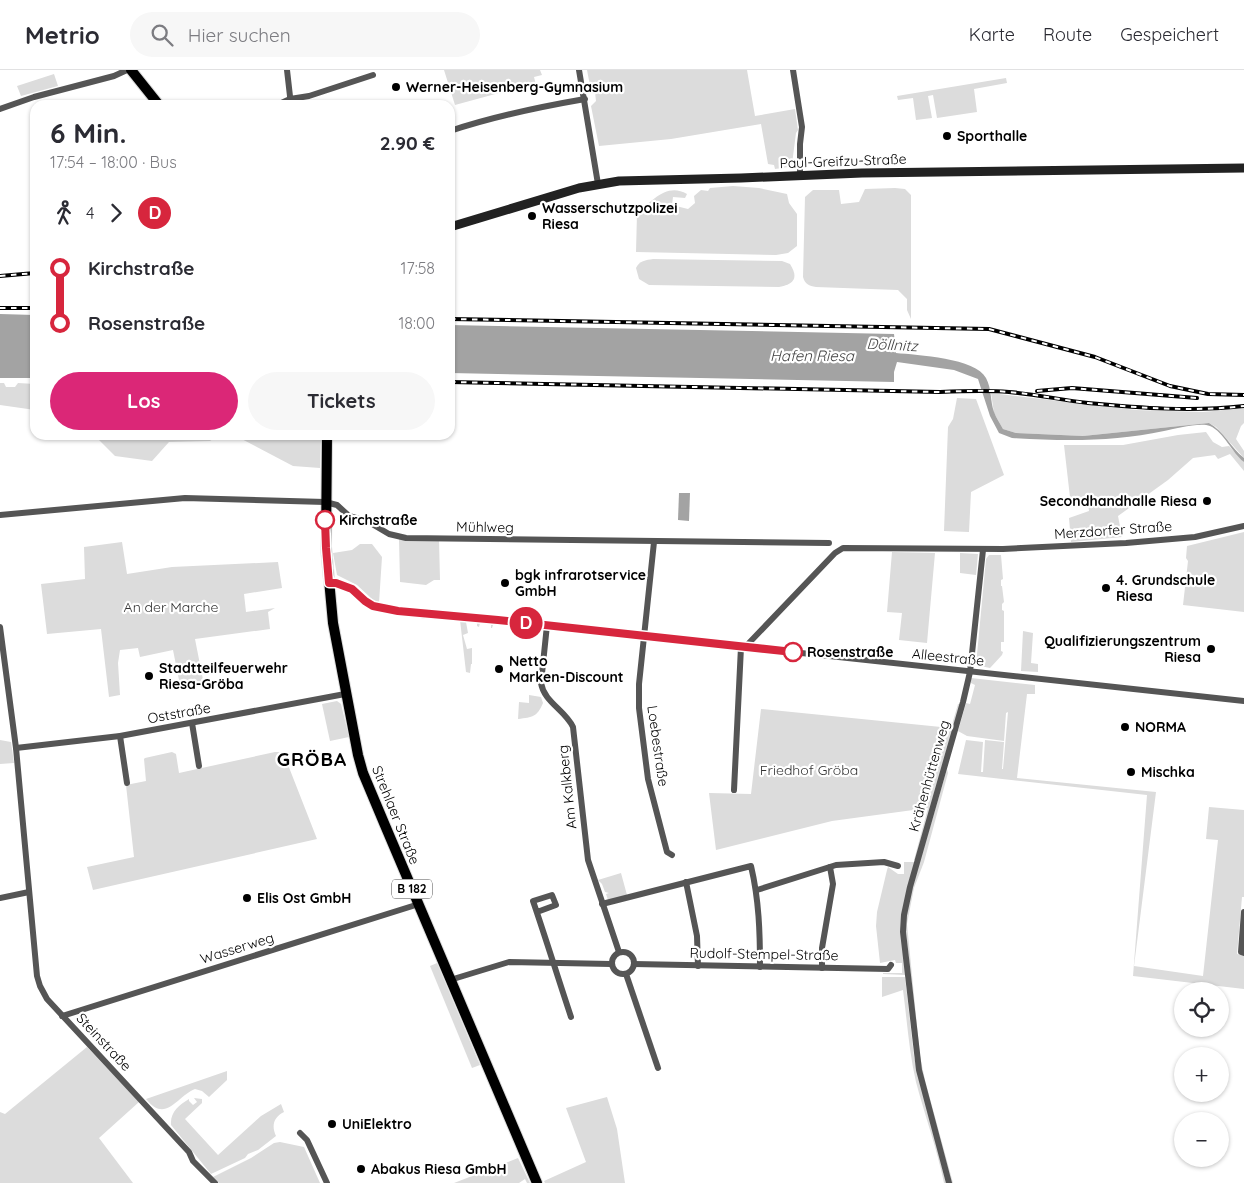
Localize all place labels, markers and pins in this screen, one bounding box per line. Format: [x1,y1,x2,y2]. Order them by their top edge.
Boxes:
place label: Werner-Heisenberg-Gymnasium [406,78,623,96]
marker: Werner-Heisenberg-Gymnasium [390,81,402,93]
place label: Sporthalle [957,127,1027,145]
marker: Sporthalle [941,130,953,142]
place label: Wasserschutzpolizei Riesa [542,199,677,233]
marker: Wasserschutzpolizei Riesa [526,210,538,222]
place label: Secondhandhalle Riesa [1040,492,1197,510]
marker: Secondhandhalle Riesa [1201,495,1213,507]
marker: Kirchstraße [315,510,335,530]
place label: Kirchstraße [339,511,418,529]
place label: bgk infrarotservice GmbH [515,566,646,600]
place label: 4. Grundschule Riesa [1116,571,1215,605]
marker: bgk infrarotservice GmbH [499,577,511,589]
marker: 4. Grundschule Riesa [1100,582,1112,594]
place label: Qualifizierungszentrum Riesa [1044,632,1201,666]
marker: Rosenstraße [783,642,803,662]
place label: Rosenstraße [807,643,893,661]
marker: Qualifizierungszentrum Riesa [1205,643,1217,655]
place label: Netto Marken-Discount [509,652,624,686]
place label: Stadtteilfeuerwehr Riesa-Gröba [159,659,288,693]
marker: Netto Marken-Discount [493,663,505,675]
marker: Stadtteilfeuerwehr Riesa-Gröba [143,670,155,682]
place label: NORMA [1135,718,1186,736]
marker: NORMA [1119,721,1131,733]
place label: Mischka [1141,763,1195,781]
marker: Mischka [1125,766,1137,778]
place label: Elis Ost GmbH [257,889,351,907]
marker: Elis Ost GmbH [241,892,253,904]
place label: UniElektro [342,1115,412,1133]
marker: UniElektro [326,1118,338,1130]
place label: Abakus Riesa GmbH [371,1160,507,1178]
marker: Abakus Riesa GmbH [355,1163,367,1175]

